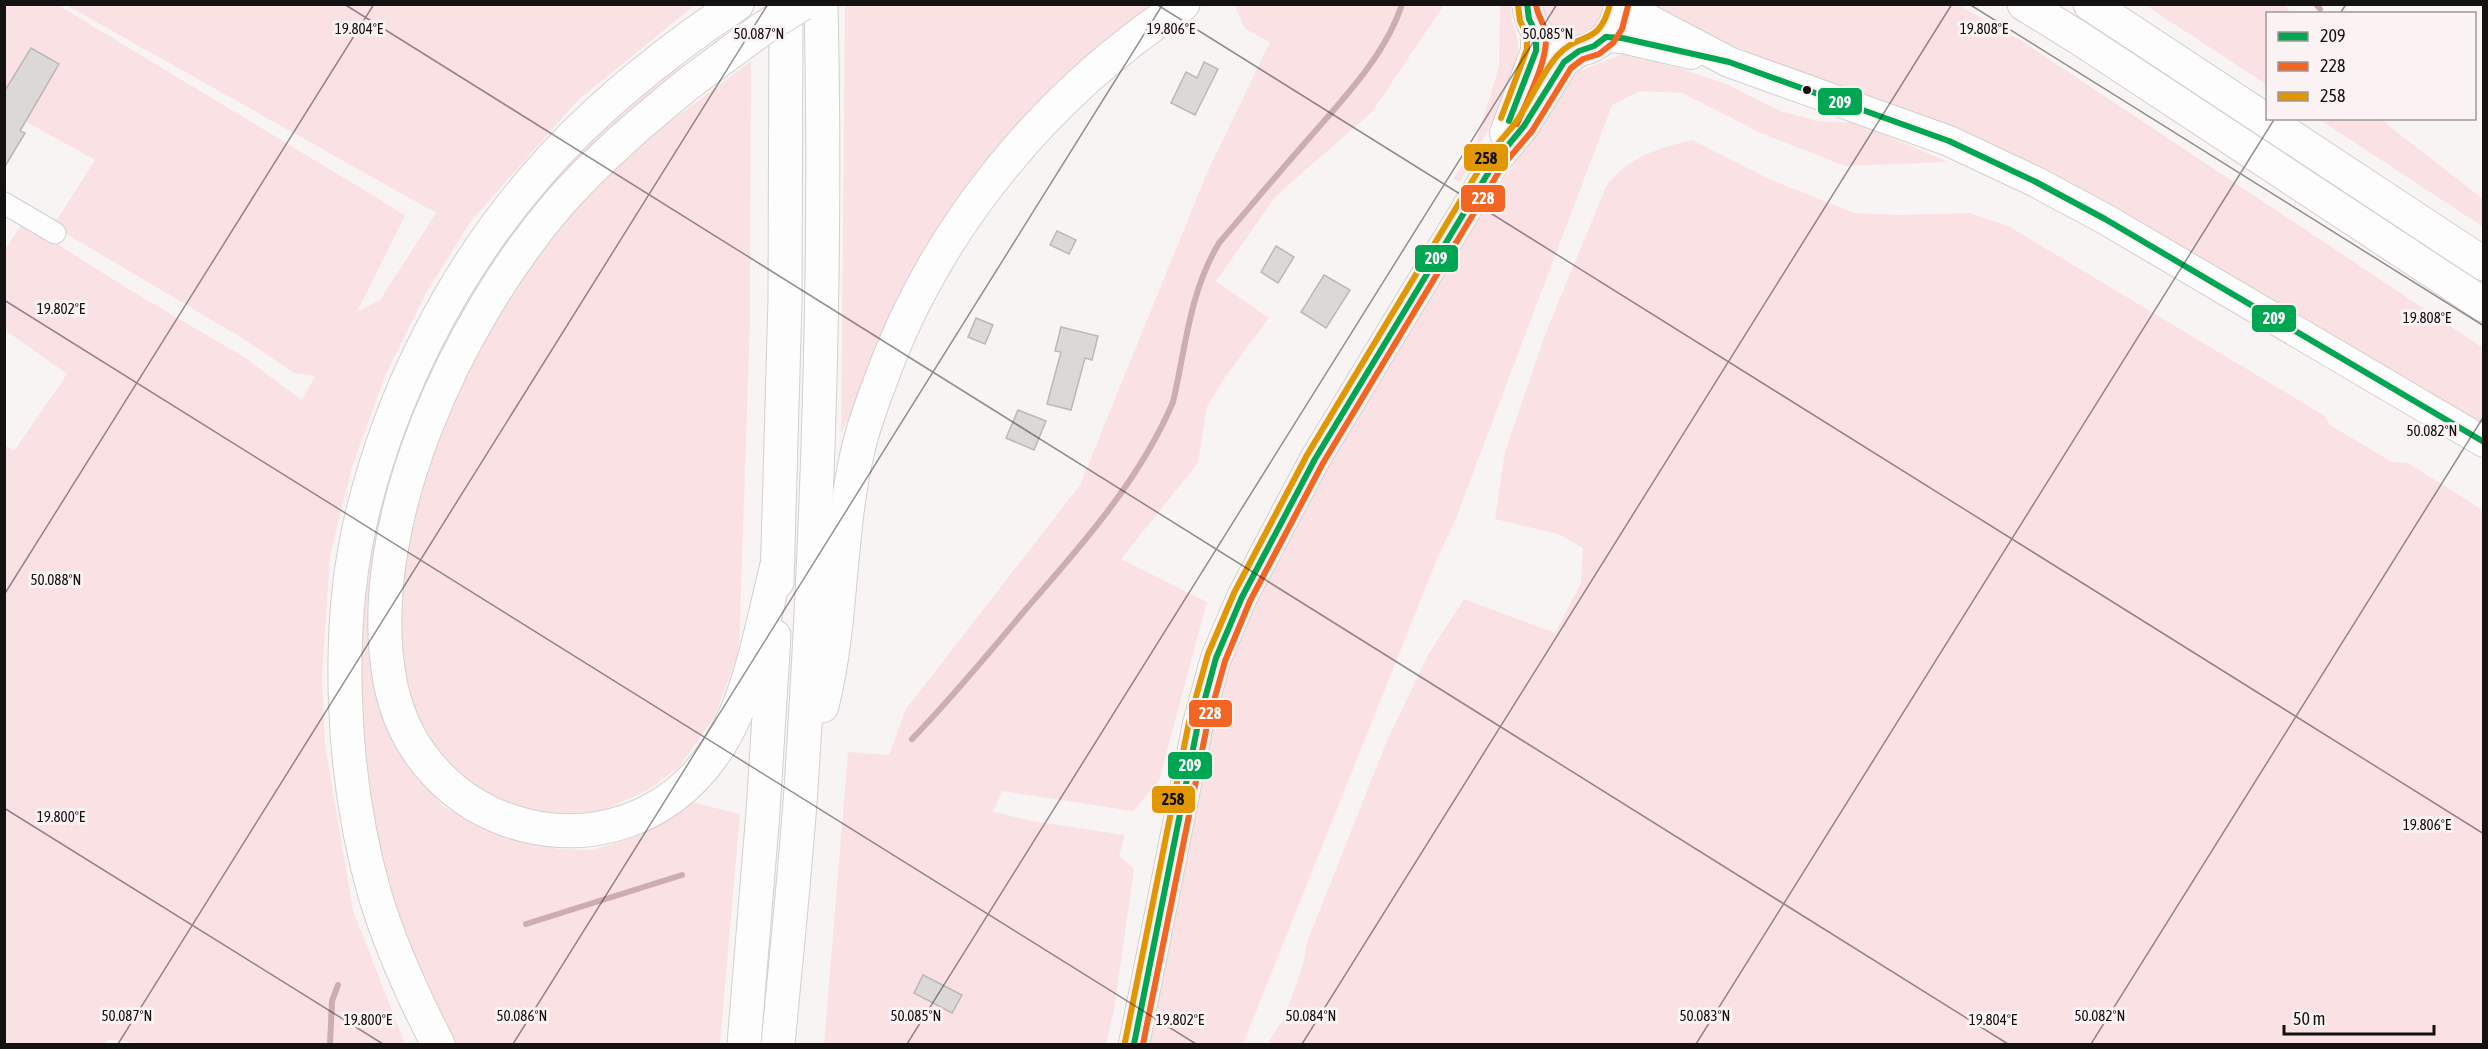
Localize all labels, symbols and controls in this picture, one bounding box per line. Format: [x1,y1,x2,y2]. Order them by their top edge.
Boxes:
legend [2266,12,2476,120]
text: 19.804°E [335,20,384,37]
text: 19.806°E [1147,20,1196,37]
text: 19.808°E [1960,20,2009,37]
text: 50.087°N [734,25,784,42]
text: 50.085°N [1523,25,1573,42]
text: 209 [2320,25,2345,46]
text: 228 [2320,55,2345,76]
unlabelled marker [1801,84,1813,96]
text: 258 [2320,85,2345,106]
line badge: 209 [1817,87,1863,116]
text: 209 [1829,93,1852,111]
line badge: 258 [1463,143,1509,172]
text: 258 [1475,149,1498,167]
line badge: 228 [1460,184,1506,213]
text: 228 [1472,189,1495,207]
line badge: 209 [1414,244,1459,273]
text: 209 [1425,249,1448,267]
text: 19.802°E [37,300,86,317]
line badge: 209 [2251,304,2297,333]
text: 209 [2263,309,2286,327]
text: 19.808°E [2403,309,2452,326]
text: 50.082°N [2407,422,2457,439]
text: 50.088°N [31,571,81,588]
line badge: 228 [1188,699,1233,728]
text: 228 [1199,704,1222,722]
line badge: 209 [1167,751,1213,780]
text: 209 [1179,756,1202,774]
line badge: 258 [1151,785,1196,814]
text: 258 [1162,790,1185,808]
text: 19.800°E [37,808,86,825]
text: 19.806°E [2403,816,2452,833]
scale bar [2284,998,2434,1036]
text: 50.087°N [102,1007,152,1024]
text: 50.086°N [497,1007,547,1024]
text: 50.085°N [891,1007,941,1024]
text: 50.084°N [1286,1007,1336,1024]
text: 50.083°N [1680,1007,1730,1024]
text: 50.082°N [2075,1007,2125,1024]
text: 50 m [2293,1008,2325,1029]
text: 19.800°E [344,1011,393,1028]
text: 19.802°E [1156,1011,1205,1028]
text: 19.804°E [1969,1011,2018,1028]

